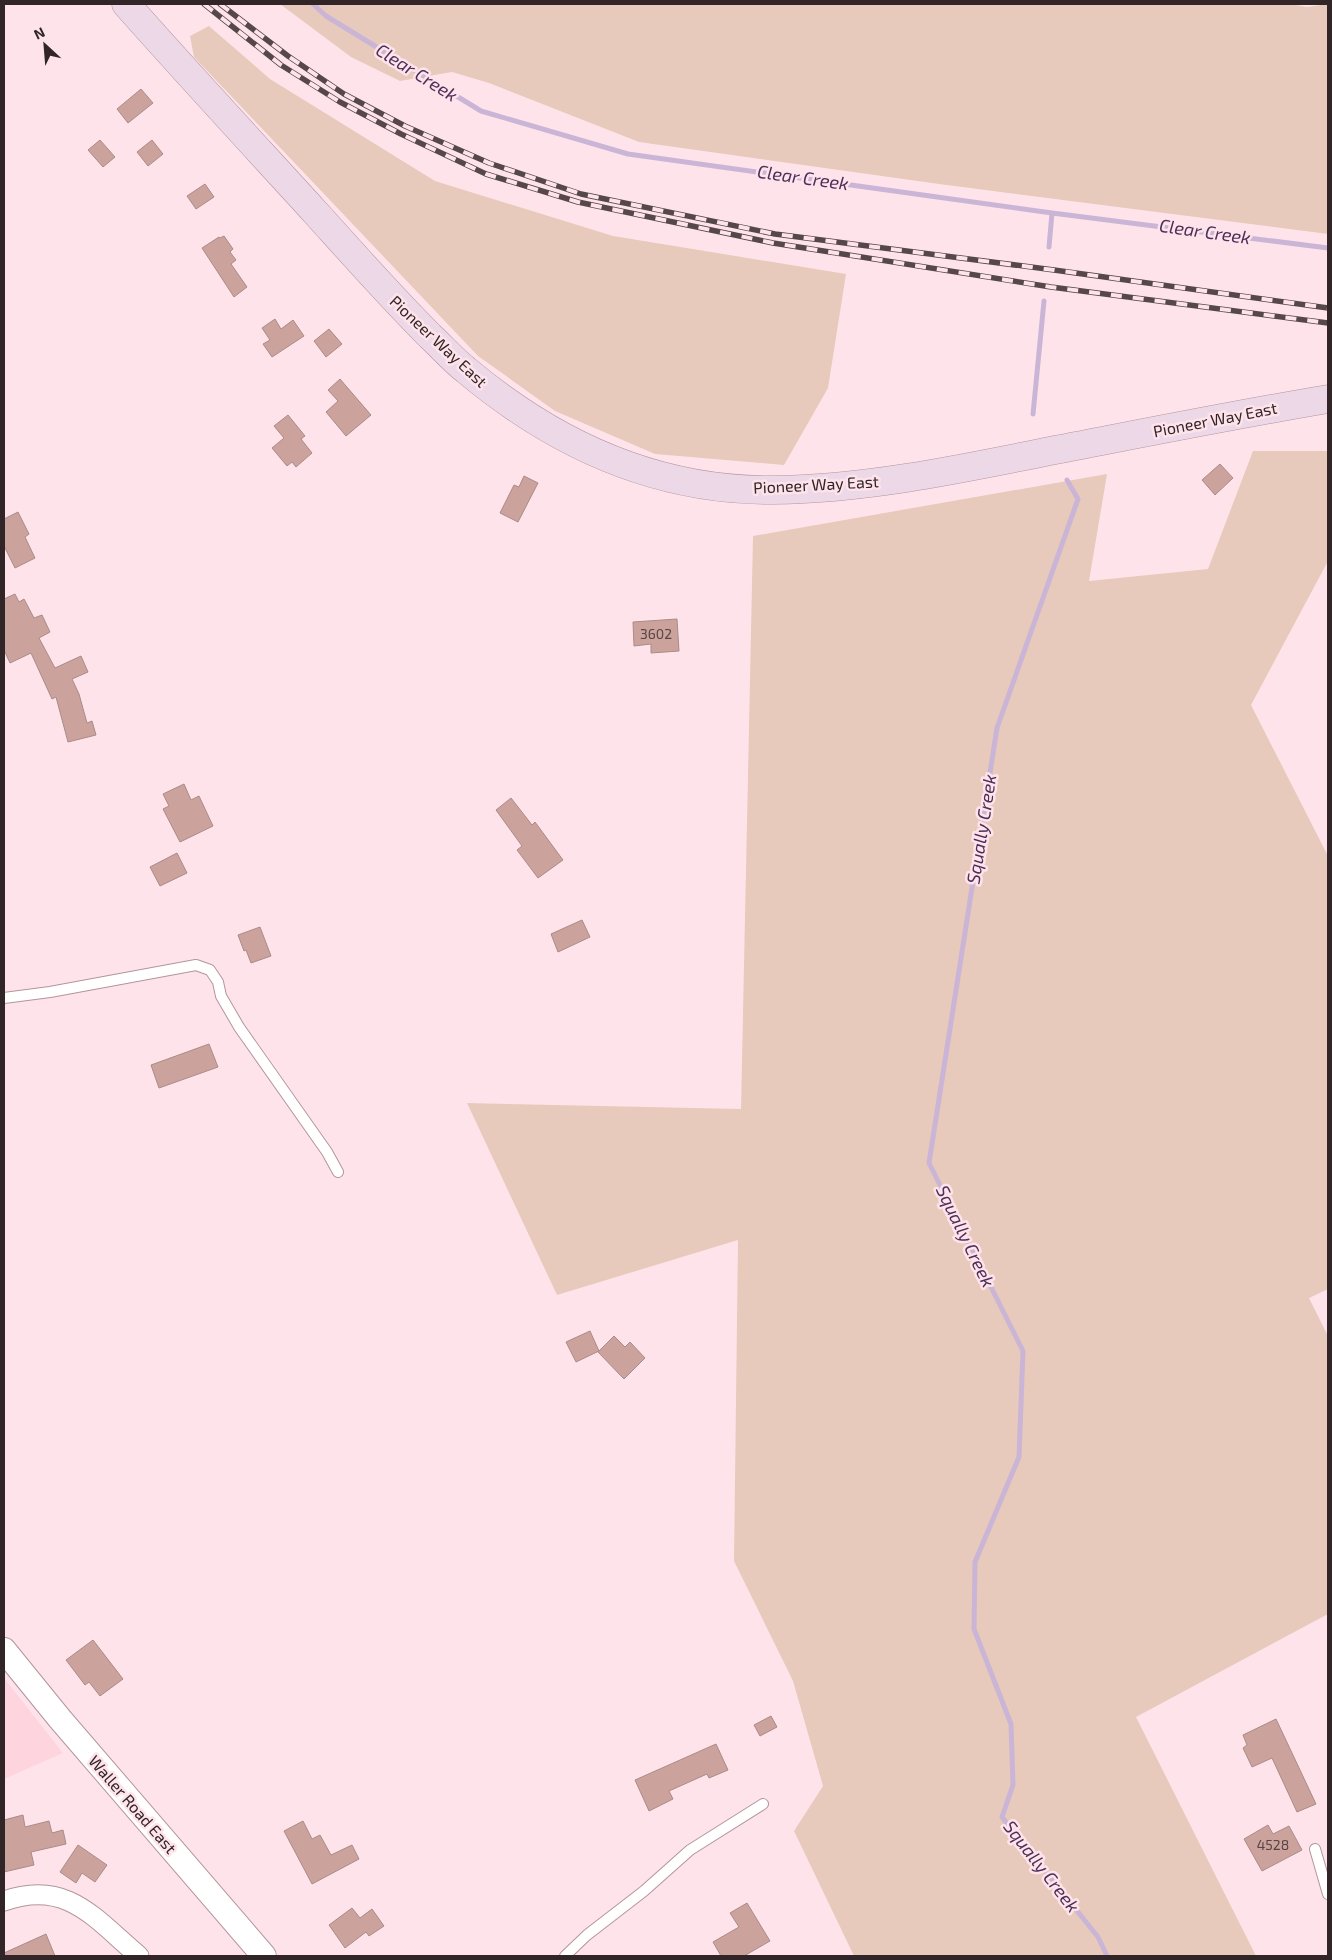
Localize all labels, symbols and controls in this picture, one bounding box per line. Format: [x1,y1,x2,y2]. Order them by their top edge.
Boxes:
north arrow [20,20,70,70]
text: N [31,23,47,43]
water label: Clear Creek [372,38,462,106]
water label: Clear Creek [756,160,850,194]
water label: Clear Creek [1158,214,1252,248]
street label: Pioneer Way East [387,291,491,391]
street label: Pioneer Way East [1151,398,1279,440]
street label: Pioneer Way East [753,471,879,497]
house number: 3602 [640,625,672,642]
water label: Squally Creek [961,773,1001,885]
water label: Squally Creek [932,1181,1000,1291]
street label: Waller Road East [85,1751,181,1857]
water label: Squally Creek [999,1816,1085,1916]
house number: 4528 [1257,1836,1289,1853]

